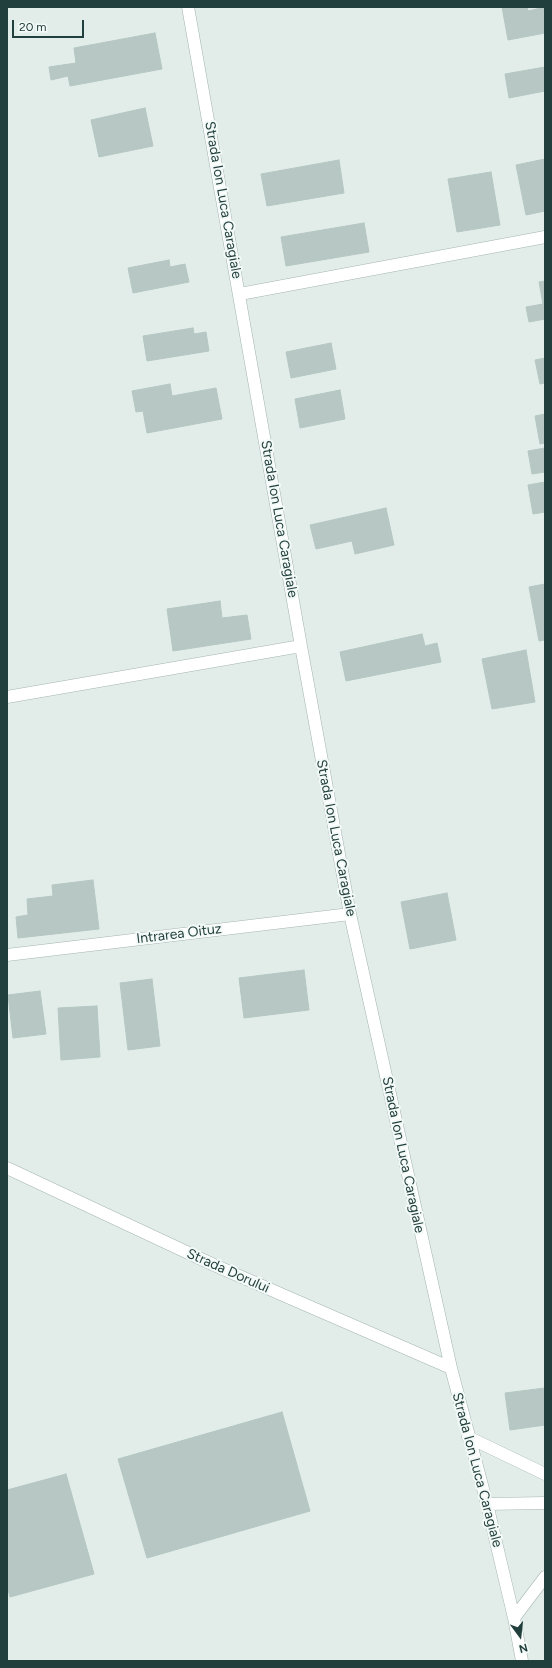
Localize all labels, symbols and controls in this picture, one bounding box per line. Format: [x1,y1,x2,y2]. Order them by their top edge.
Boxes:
scale bar [14,12,86,38]
text: 20 m [19,20,47,34]
street label: Strada Ion Luca Caragiale [201,120,245,280]
street label: Strada Ion Luca Caragiale [257,439,301,599]
street label: Strada Ion Luca Caragiale [313,758,359,918]
street label: Intrarea Oituz [135,920,223,948]
street label: Strada Ion Luca Caragiale [378,1075,428,1235]
street label: Strada Dorului [184,1245,272,1297]
street label: Strada Ion Luca Caragiale [448,1391,506,1549]
north arrow [500,1616,540,1656]
text: N [517,1641,529,1655]

